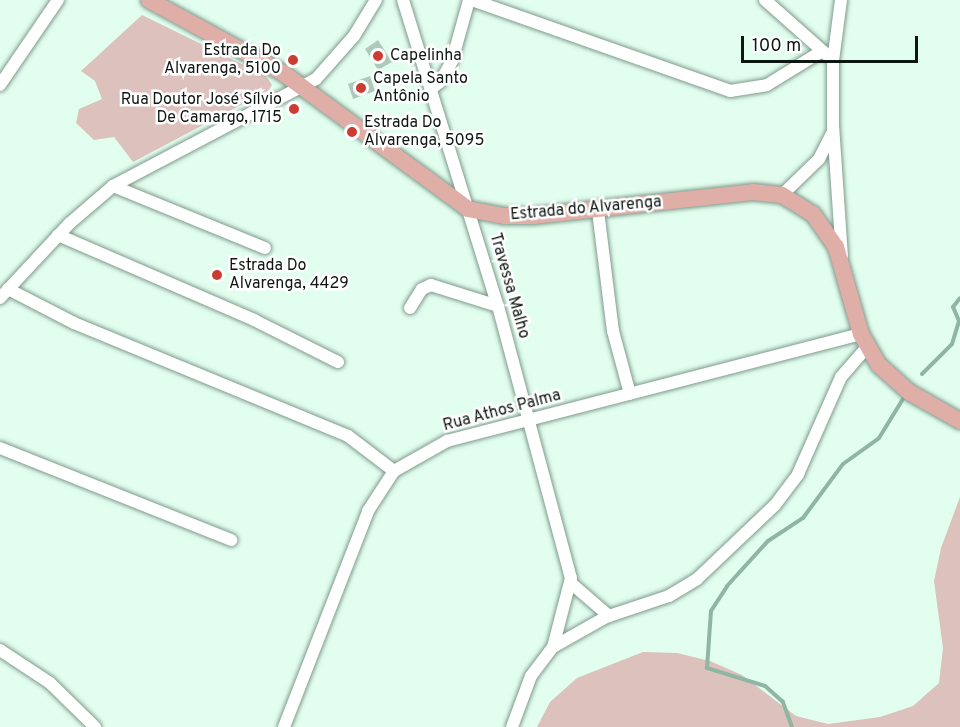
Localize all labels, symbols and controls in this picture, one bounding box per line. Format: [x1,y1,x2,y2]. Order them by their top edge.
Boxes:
scale bar [744,24,921,62]
text: 100 m [752,35,801,58]
place label: Estrada Do Alvarenga, 5100 [164,41,281,79]
place label: Capelinha [390,46,462,66]
marker: Capelinha [371,49,385,63]
marker: Estrada Do Alvarenga, 5100 [286,53,300,67]
place label: Capela Santo Antônio [373,69,468,107]
marker: Capela Santo Antônio [354,81,368,95]
place label: Rua Doutor José Sílvio De Camargo, 1715 [121,90,282,128]
marker: Rua Doutor José Sílvio De Camargo, 1715 [287,102,301,116]
place label: Estrada Do Alvarenga, 5095 [364,113,484,151]
marker: Estrada Do Alvarenga, 5095 [345,125,359,139]
street label: Estrada do Alvarenga [509,193,663,225]
street label: Travessa Malho [485,231,533,341]
place label: Estrada Do Alvarenga, 4429 [229,256,349,294]
marker: Estrada Do Alvarenga, 4429 [210,268,224,282]
street label: Rua Athos Palma [441,386,563,436]

